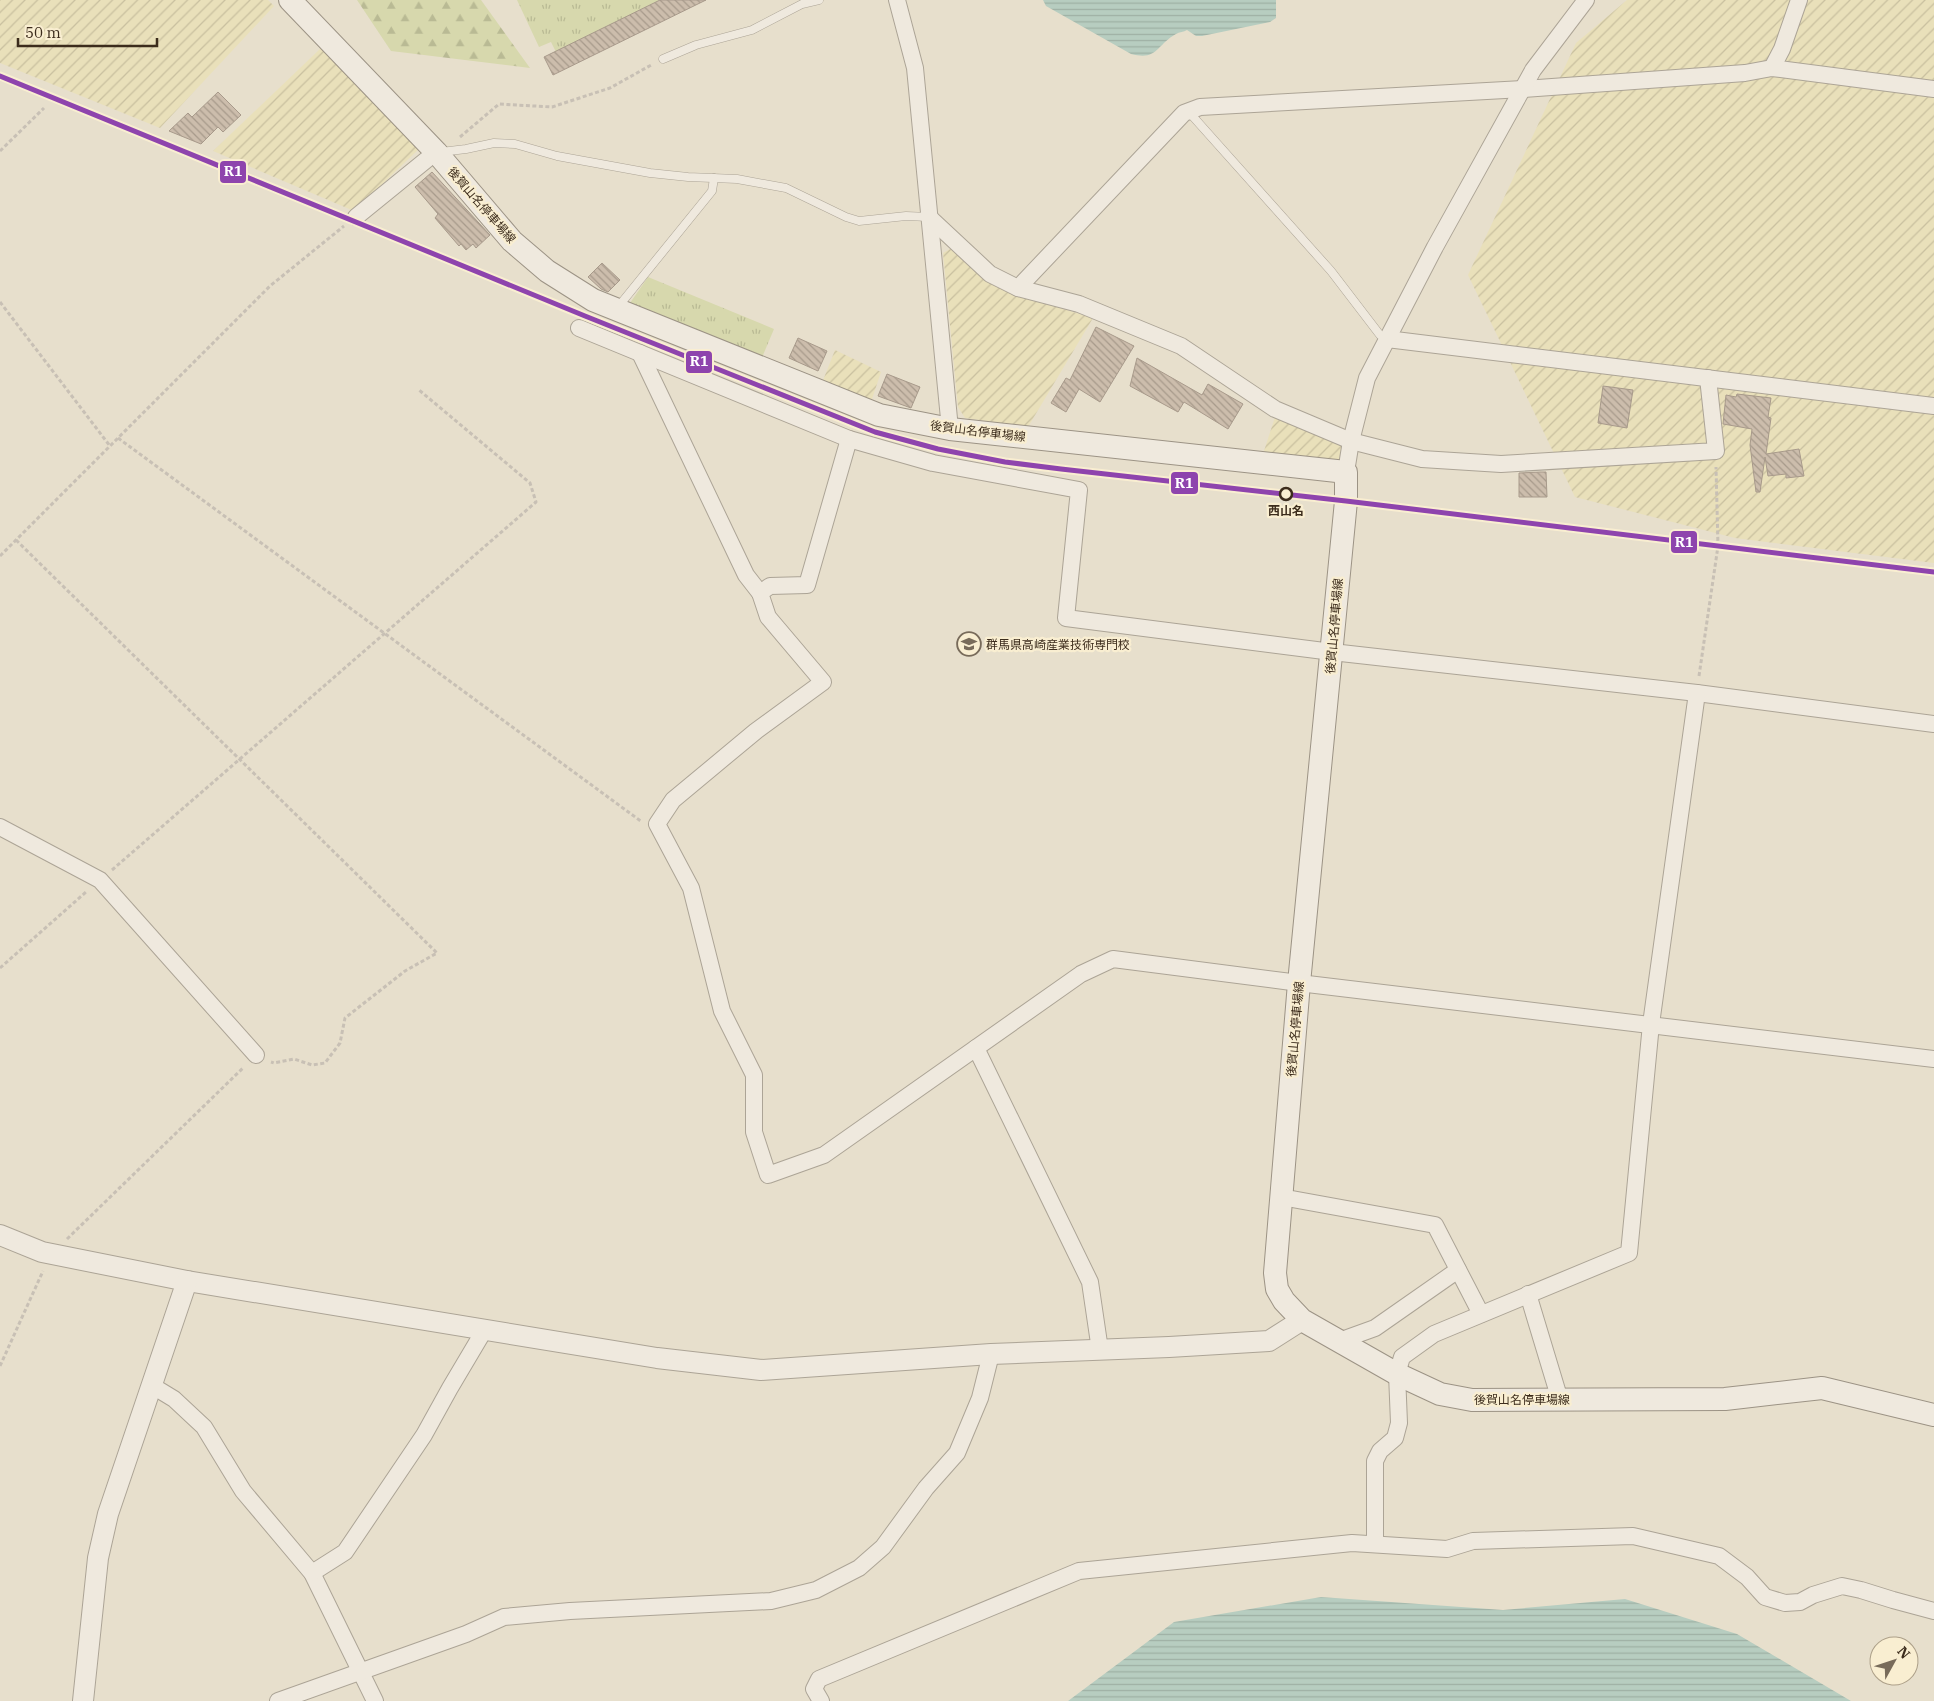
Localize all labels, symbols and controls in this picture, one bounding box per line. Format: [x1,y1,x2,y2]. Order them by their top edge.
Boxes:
scale bar [18,15,156,47]
text: 50 m [25,23,61,42]
line badge: R1 [219,160,247,184]
text: R1 [224,162,242,180]
street label: 後賀山名停車場線 [445,164,519,246]
line badge: R1 [685,350,713,374]
text: R1 [690,352,708,370]
street label: 後賀山名停車場線 [929,418,1027,444]
line badge: R1 [1170,471,1199,495]
text: R1 [1175,474,1193,492]
marker: 西山名 [1279,487,1293,501]
place label: 西山名 [1268,503,1304,518]
line badge: R1 [1670,530,1698,554]
text: R1 [1675,533,1693,551]
street label: 後賀山名停車場線 [1322,578,1346,674]
school or university icon: 群馬県高崎産業技術専門校 [956,631,982,657]
place label: 群馬県高崎産業技術専門校 [986,637,1130,652]
street label: 後賀山名停車場線 [1283,981,1307,1077]
street label: 後賀山名停車場線 [1474,1392,1570,1407]
north arrow [1869,1636,1919,1686]
text: N [1894,1643,1914,1663]

